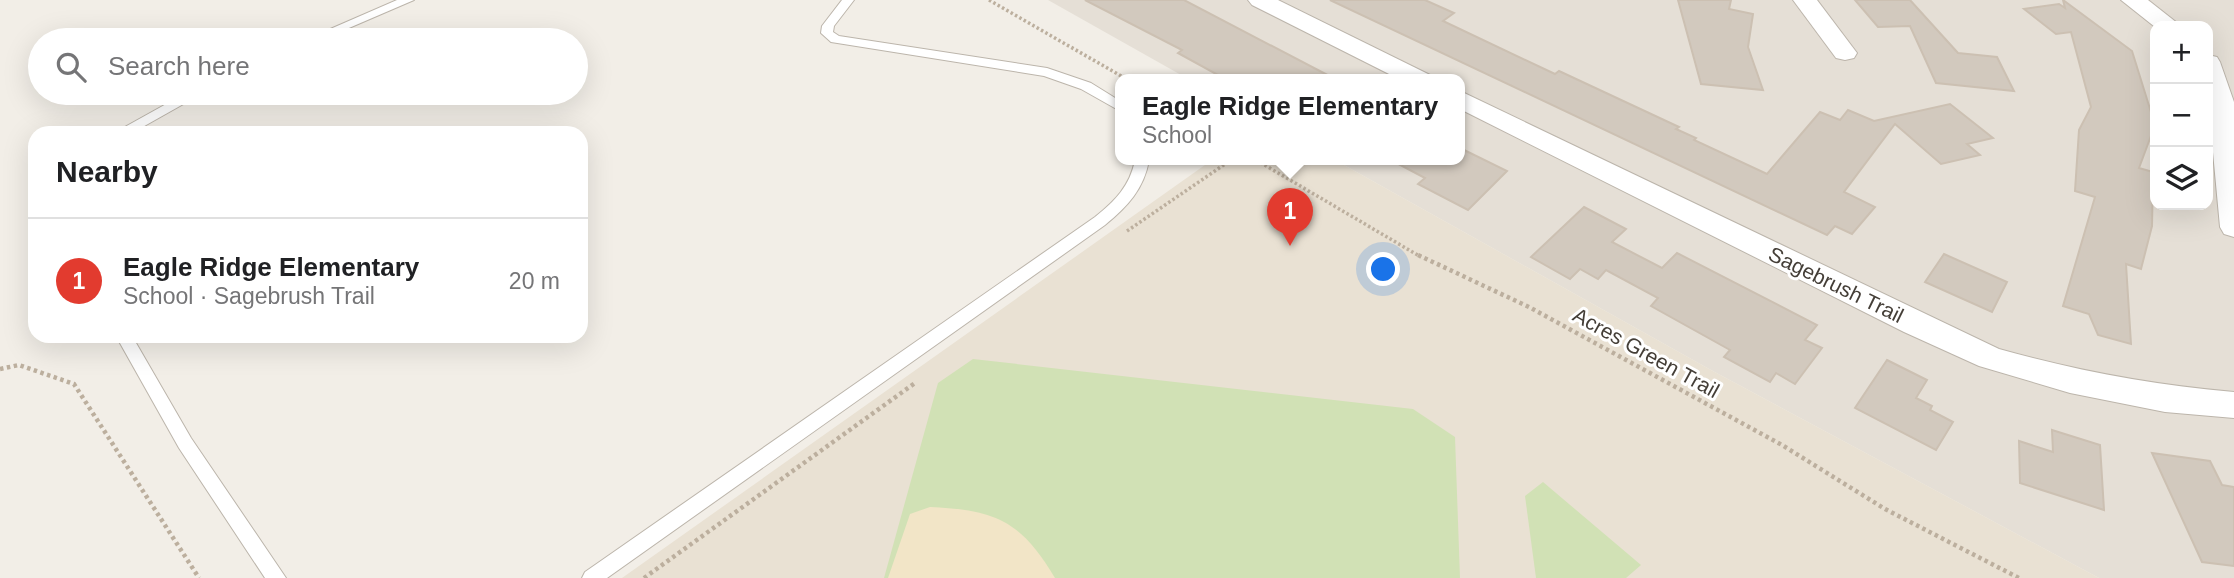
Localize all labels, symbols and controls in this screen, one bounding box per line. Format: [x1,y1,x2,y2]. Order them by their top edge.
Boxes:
map controls [2150,21,2213,210]
button: + [2150,21,2213,84]
search box [28,28,588,105]
icon: search [52,48,90,86]
text: Search here [108,51,250,81]
popup [1115,74,1465,165]
button: − [2150,84,2213,147]
text: Eagle Ridge Elementary [1142,91,1438,121]
text: School [1142,122,1212,148]
button: layers [2150,147,2213,210]
text: Nearby [56,155,158,188]
pin: 1 [1267,188,1313,246]
street label: Sagebrush Trail [1765,242,1907,327]
text: Eagle Ridge Elementary [123,252,419,282]
your location [1366,252,1400,286]
text: 1 [73,268,85,294]
text: 20 m [509,268,560,294]
text: School · Sagebrush Trail [123,283,375,309]
street label: Acres Green Trail [1569,303,1723,402]

